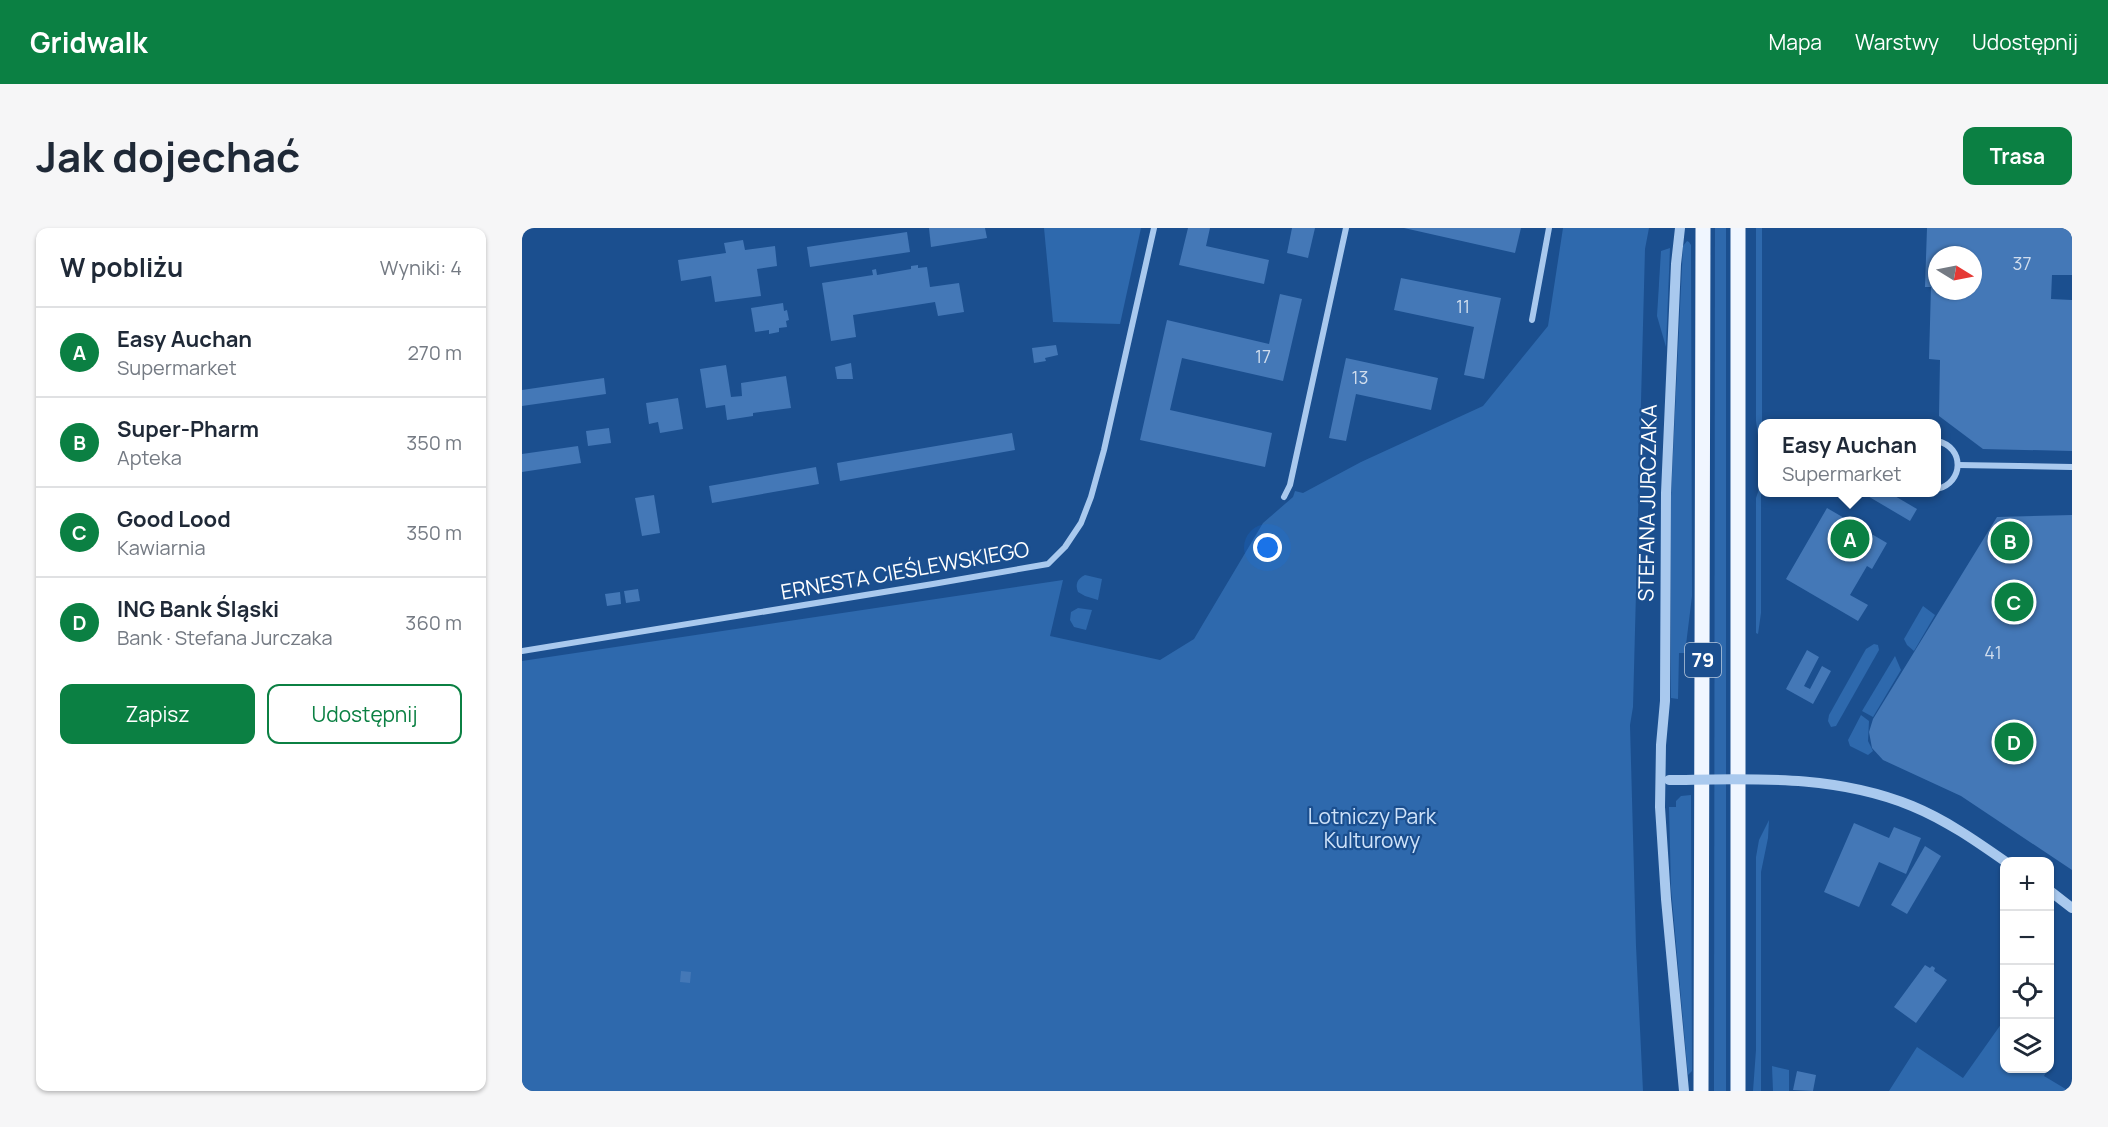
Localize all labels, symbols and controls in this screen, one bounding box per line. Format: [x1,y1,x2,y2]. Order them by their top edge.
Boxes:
text: Gridwalk [30,23,147,61]
text: Mapa [1769,28,1822,56]
text: Warstwy [1855,28,1939,56]
text: Udostępnij [1972,28,2078,56]
text: Jak dojechać [36,127,300,185]
button: Trasa [1963,127,2072,185]
north arrow [1928,246,1982,300]
text: W pobliżu [60,249,183,285]
house number: 37 [2013,251,2032,275]
text: Wyniki: 4 [380,254,462,281]
house number: 11 [1456,294,1470,318]
text: Easy Auchan [117,324,252,354]
text: A [73,339,86,366]
text: 270 m [407,339,462,366]
house number: 17 [1255,344,1271,368]
text: Supermarket [117,354,237,381]
house number: 13 [1352,365,1368,389]
street label: STEFANA JURCZAKA [1631,404,1663,602]
text: Super-Pharm [117,414,259,444]
popup [1758,419,1941,497]
text: B [73,429,86,456]
text: 350 m [406,429,462,456]
text: Easy Auchan [1782,430,1917,460]
text: Apteka [117,444,182,471]
text: Supermarket [1782,460,1902,487]
text: Good Lood [117,504,231,534]
pin: A [1830,516,1870,562]
pin: B [1990,518,2030,564]
text: C [72,519,87,546]
text: 350 m [406,519,462,546]
your location [1253,533,1282,562]
text: Kawiarnia [117,534,206,561]
street label: ERNESTA CIEŚLEWSKIEGO [778,534,1031,606]
pin: C [1994,580,2034,625]
text: ING Bank Śląski [117,594,279,624]
text: D [72,609,87,636]
text: 360 m [405,609,462,636]
text: Bank · Stefana Jurczaka [117,624,333,651]
house number: 41 [1984,640,2002,664]
road number: 79 [1685,643,1721,677]
button: Zapisz [60,684,255,744]
button: Udostępnij [267,684,462,744]
pin: D [1994,720,2034,764]
park label: Lotniczy Park Kulturowy [1308,802,1437,854]
map controls [2000,857,2054,1073]
button: + [2000,857,2054,911]
button: − [2000,911,2054,965]
button: locate [2000,965,2054,1019]
button: layers [2000,1019,2054,1073]

